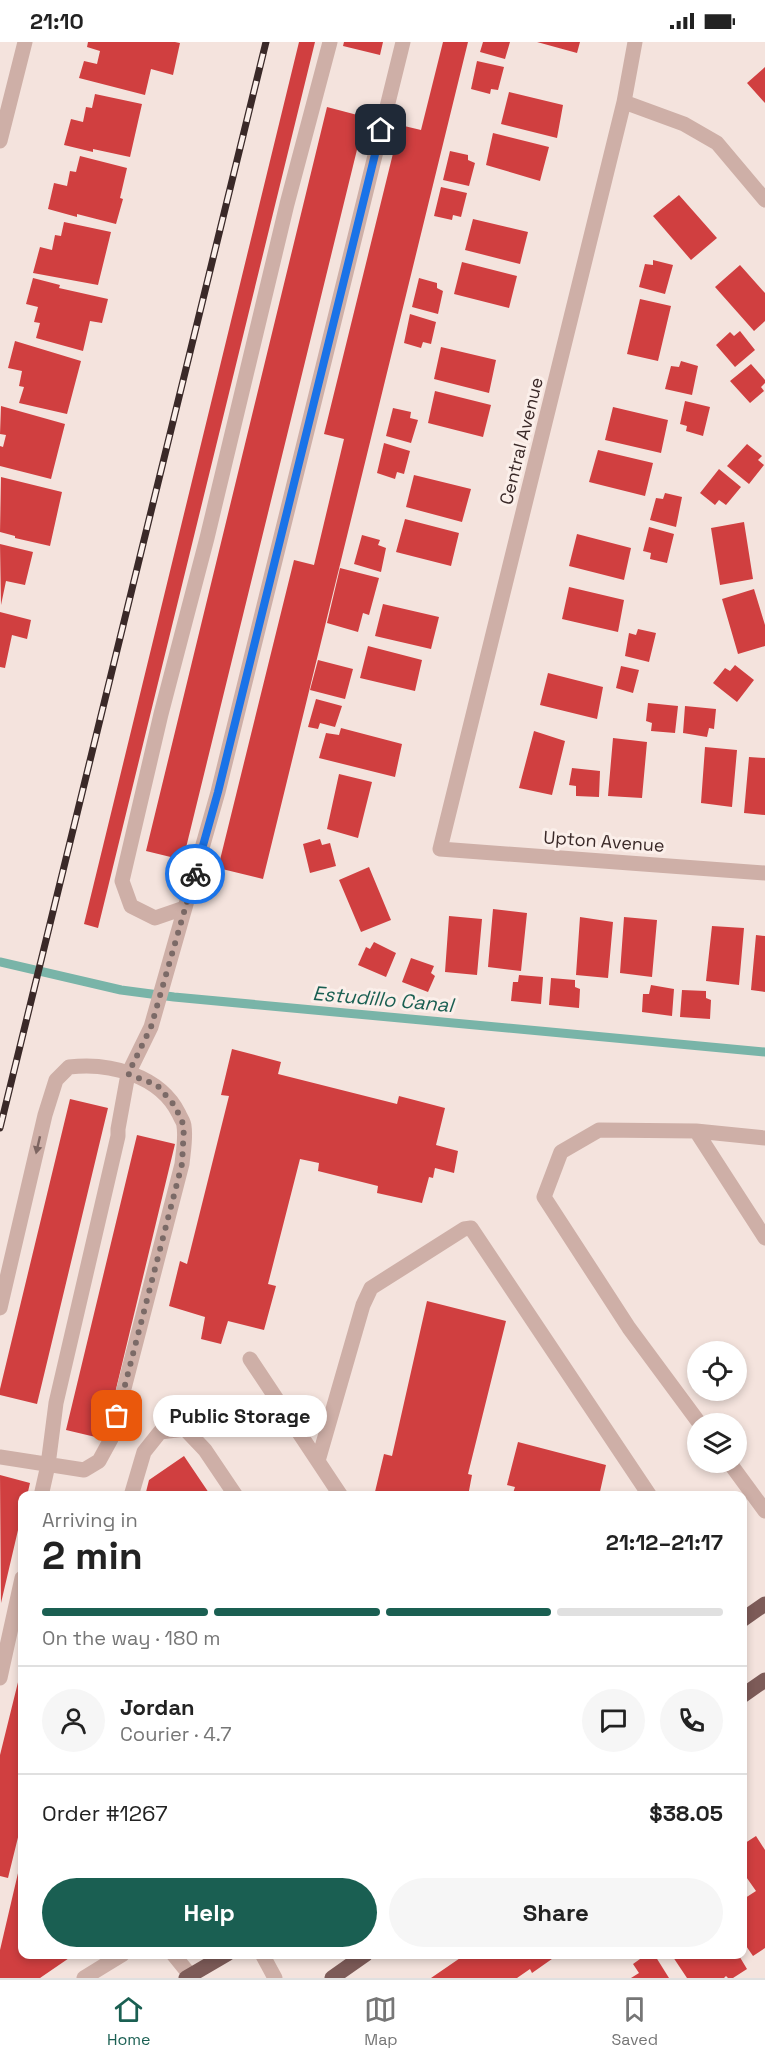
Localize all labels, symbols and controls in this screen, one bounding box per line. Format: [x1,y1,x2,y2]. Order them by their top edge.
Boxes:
text: 21:10 [30,7,84,35]
pin [355,104,406,155]
icon: home [364,113,397,146]
street label: Central Avenue [494,375,548,507]
street label: Upton Avenue [543,825,665,857]
courier [165,844,225,904]
icon: bike [179,858,212,891]
water label: Estudillo Canal [312,980,457,1018]
one-way arrow [33,1136,43,1154]
map controls [687,1341,747,1473]
button: locate [687,1341,747,1401]
pin [91,1390,142,1441]
callout: Public Storage [153,1395,327,1437]
icon: bag [100,1399,133,1432]
text: Public Storage [169,1403,311,1429]
button: layers [687,1413,747,1473]
text: Arriving in [42,1507,138,1533]
text: 21:12–21:17 [606,1528,723,1556]
text: 2 min [42,1531,143,1580]
text: On the way · 180 m [42,1625,221,1651]
button: person [42,1689,105,1752]
button: chat [582,1689,645,1752]
button: phone [660,1689,723,1752]
text: Jordan [120,1693,195,1721]
text: Courier · 4.7 [120,1721,231,1747]
text: Order #1267 [42,1799,168,1827]
text: $38.05 [649,1799,723,1827]
button: Help [42,1878,377,1947]
button: Share [389,1878,723,1947]
tab: Home [107,1993,151,2050]
tab: Map [364,1993,398,2050]
tab: Saved [611,1993,658,2050]

